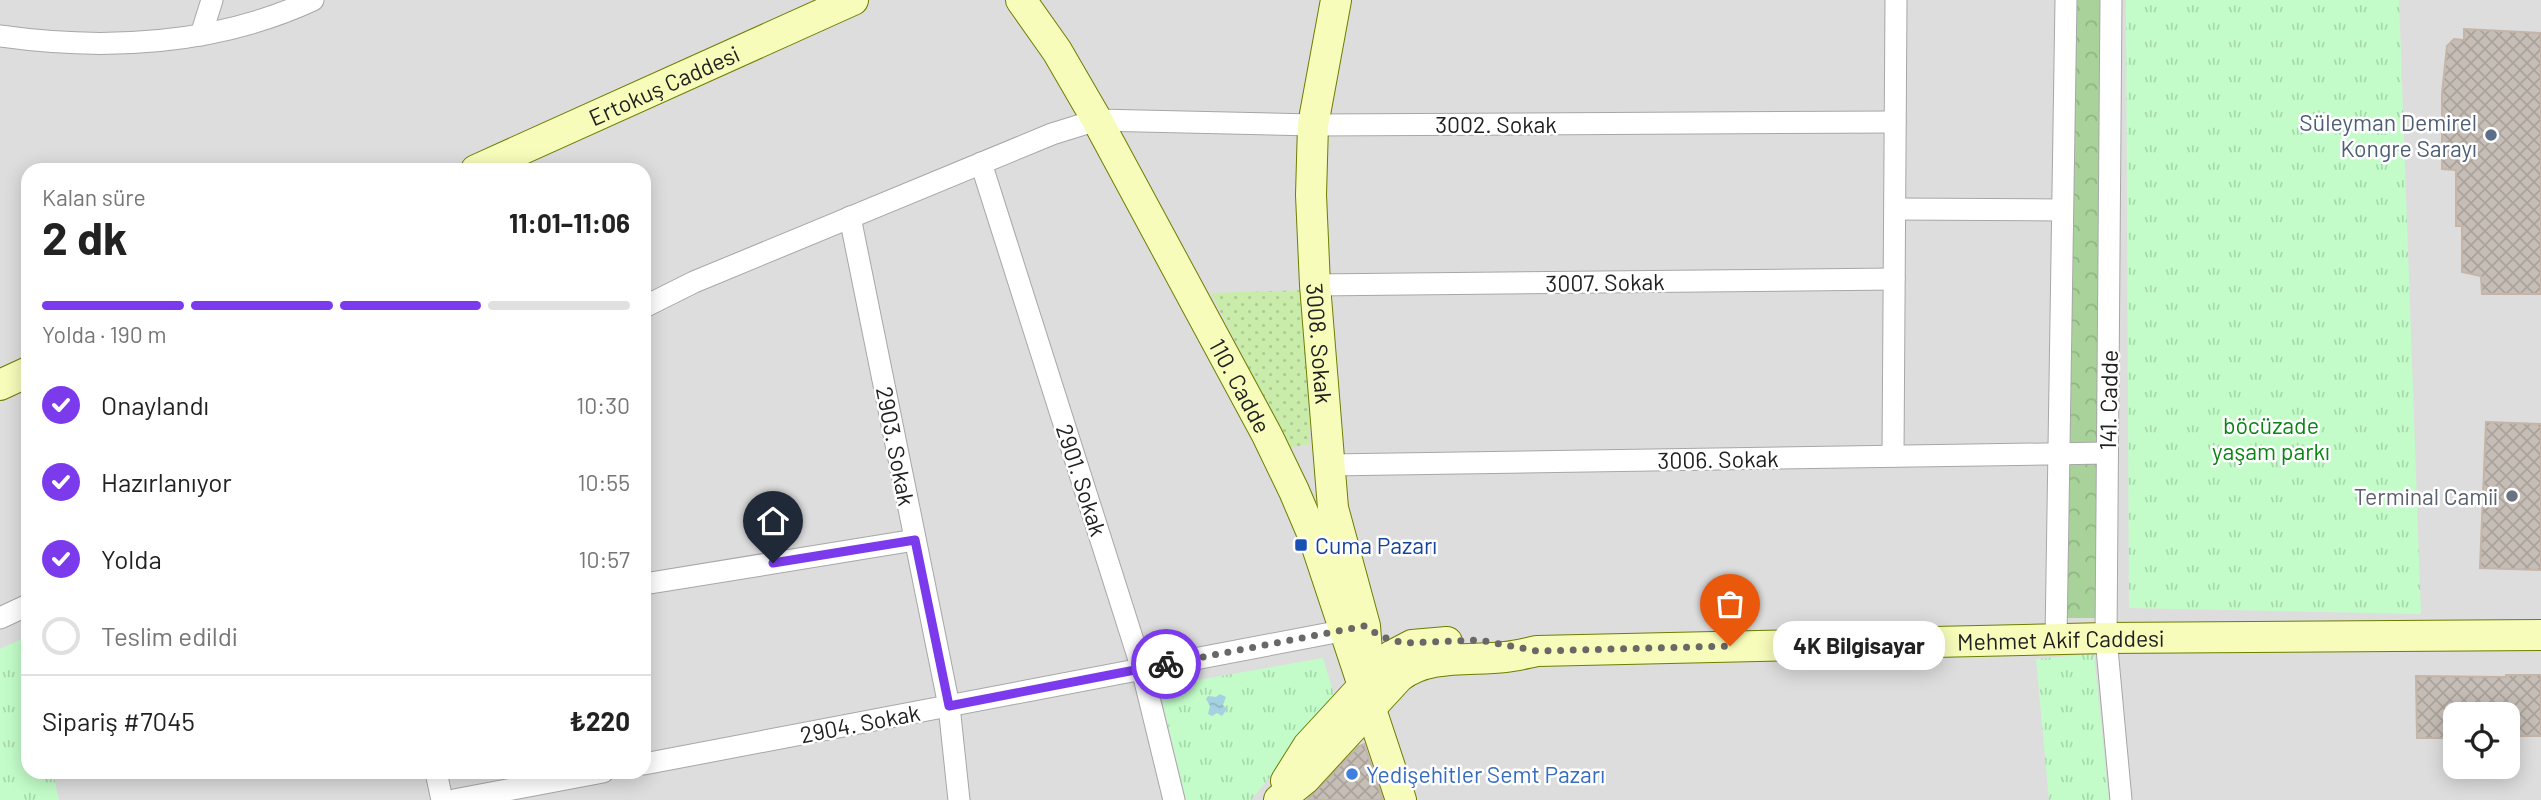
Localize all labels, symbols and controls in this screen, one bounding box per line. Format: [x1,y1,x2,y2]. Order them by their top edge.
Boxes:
street label: Ertokuş Caddesi [584,39,743,131]
place label: Süleyman Demirel Kongre Sarayı [2299,108,2477,162]
street label: 3002. Sokak [1435,110,1557,138]
marker: Süleyman Demirel Kongre Sarayı [2483,127,2499,143]
text: Kalan süre [42,183,146,211]
text: 11:01–11:06 [509,207,630,238]
text: 2 dk [42,209,128,264]
street label: 3007. Sokak [1545,267,1665,297]
street label: 3008. Sokak [1301,282,1339,405]
text: Yolda · 190 m [42,320,166,348]
street label: 110. Cadde [1204,334,1277,438]
street label: 141. Cadde [2093,349,2123,451]
street label: 2903. Sokak [871,384,921,508]
icon: check [42,386,80,424]
text: Onaylandı [101,389,209,420]
text: 10:30 [576,391,630,419]
park label: böcüzade yaşam parkı [2212,411,2330,465]
street label: 2901. Sokak [1051,420,1113,540]
street label: 3006. Sokak [1657,444,1779,474]
icon: check [42,463,80,501]
text: Hazırlanıyor [101,466,232,497]
text: 10:55 [578,468,630,496]
place label: Terminal Camii [2354,482,2498,510]
marker: Terminal Camii [2504,488,2520,504]
pin [743,491,803,563]
icon: home [754,502,792,540]
place label: Cuma Pazarı [1315,531,1437,559]
marker: Cuma Pazarı [1293,537,1309,553]
icon: check [42,540,80,578]
text: Yolda [101,543,162,574]
text: 10:57 [578,545,630,573]
pin [1700,574,1760,646]
icon: bag [1711,585,1749,623]
text: Teslim edildi [101,620,238,651]
callout: 4K Bilgisayar [1772,622,1943,670]
street label: Mehmet Akif Caddesi [1957,624,2164,655]
courier [1131,629,1201,699]
text: 4K Bilgisayar [1793,631,1925,659]
icon: bike [1147,645,1185,683]
street label: 2904. Sokak [798,698,922,748]
map controls [2443,702,2520,779]
button: locate [2443,702,2520,779]
text: Sipariş #7045 [42,705,195,736]
text: ₺220 [569,705,630,736]
place label: Yedişehitler Semt Pazarı [1366,760,1605,788]
marker: Yedişehitler Semt Pazarı [1344,766,1360,782]

